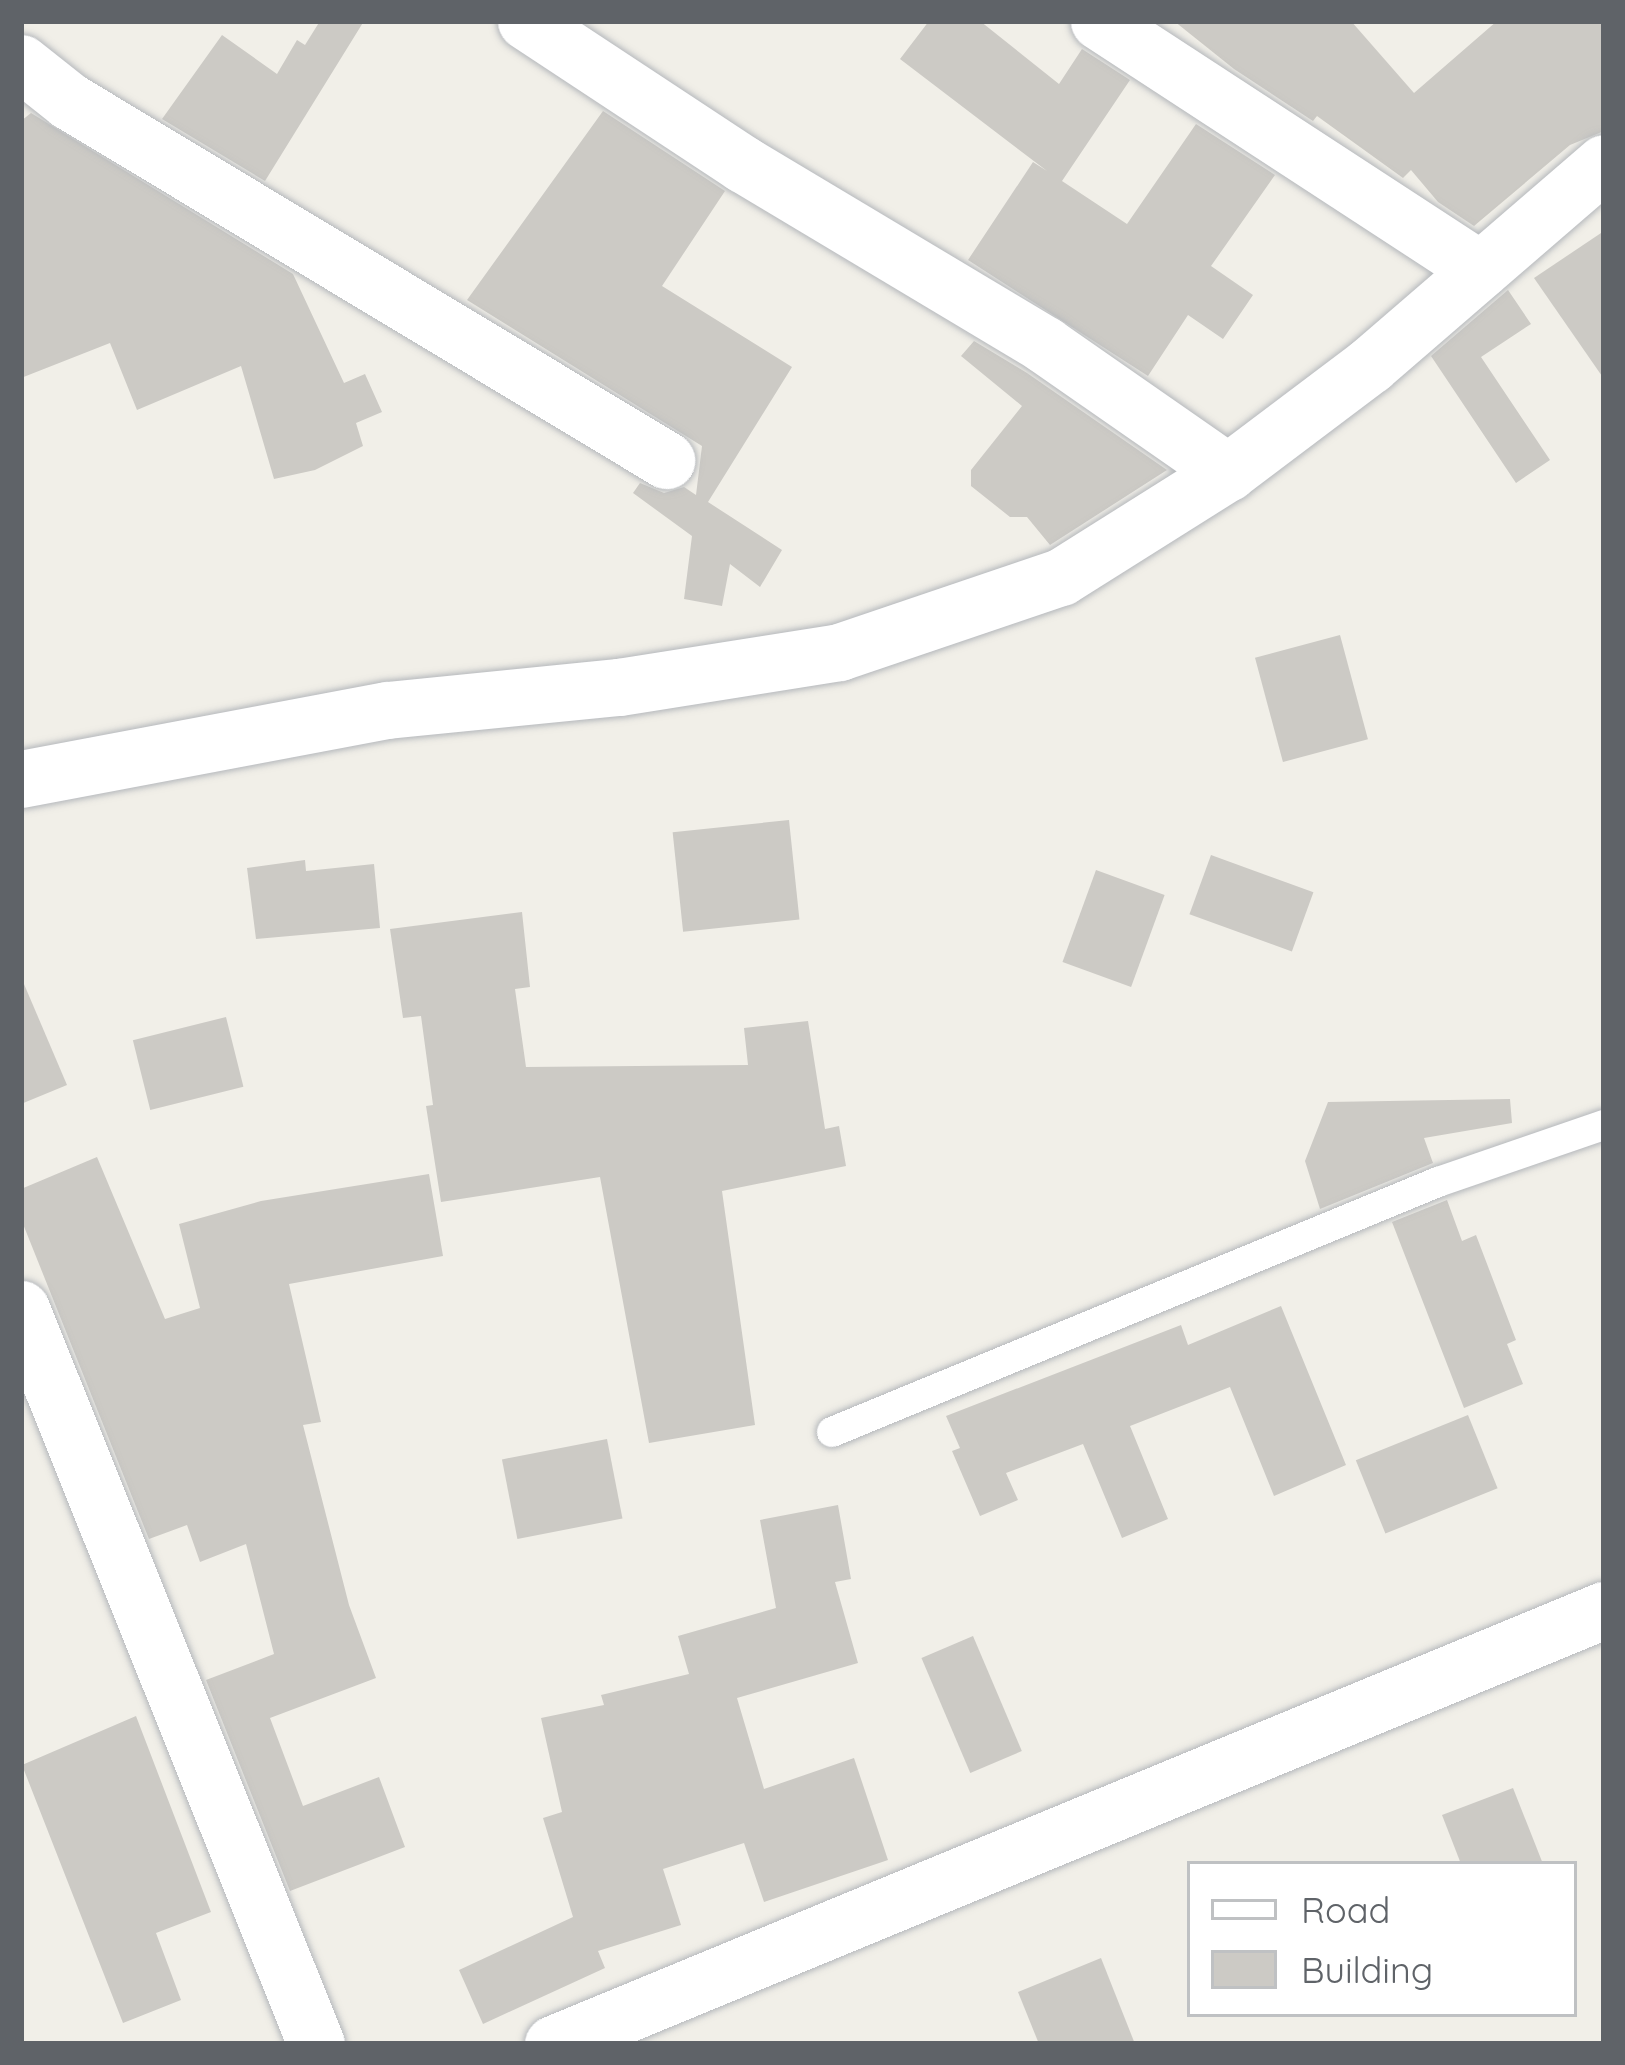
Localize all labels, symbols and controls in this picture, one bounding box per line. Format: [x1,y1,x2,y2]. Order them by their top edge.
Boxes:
legend [1187,1861,1577,2017]
text: Road [1301,1887,1390,1932]
text: Building [1301,1947,1433,1992]

